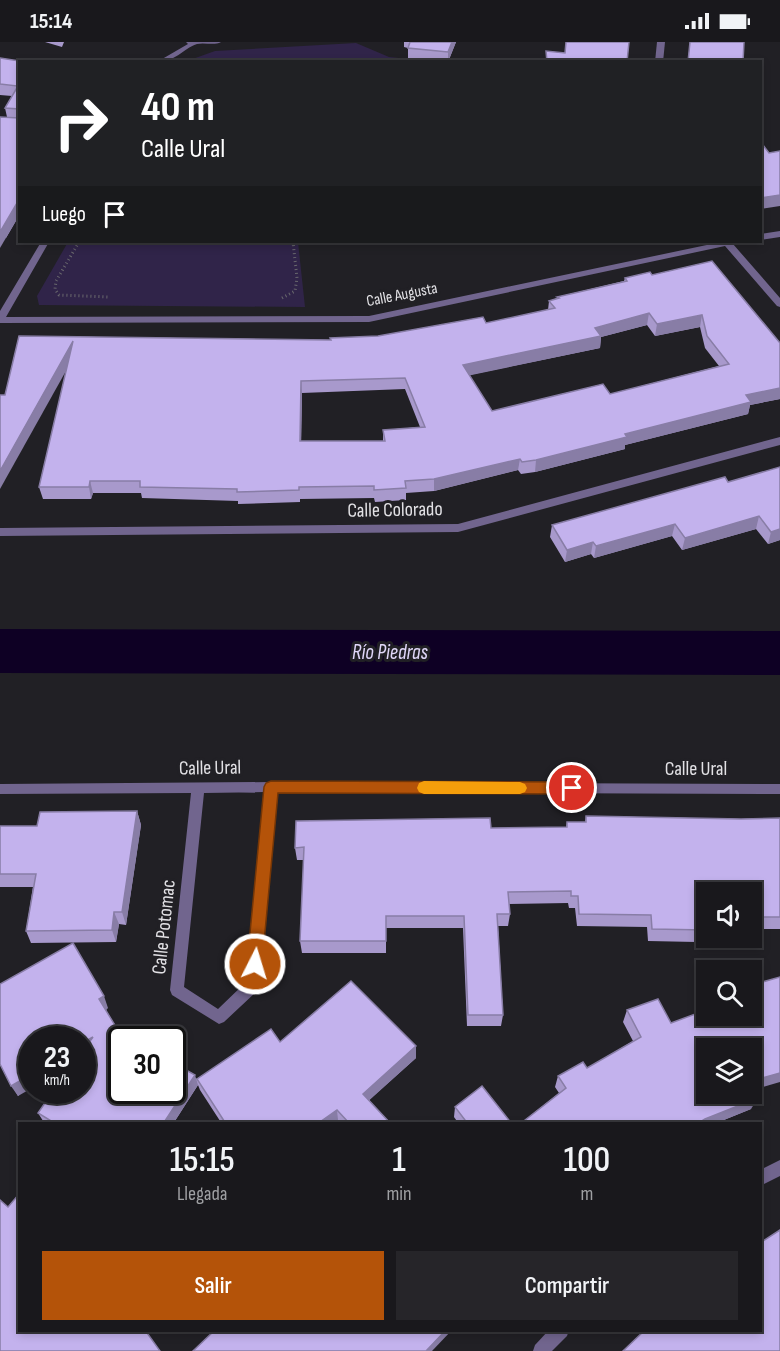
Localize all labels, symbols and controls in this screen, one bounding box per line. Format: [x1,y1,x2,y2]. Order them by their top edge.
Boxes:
text: 15:14 [30,8,72,35]
text: 40 m [141,82,215,133]
icon: right [42,84,120,162]
text: Calle Ural [141,133,225,165]
icon: arrive [98,198,131,231]
text: Luego [42,201,86,228]
street label: Calle Augusta [365,279,439,311]
street label: Calle Colorado [347,497,443,523]
water label: Río Piedras [352,640,429,665]
street label: Calle Ural [179,755,241,781]
street label: Calle Ural [665,757,727,781]
pin [546,762,597,813]
icon: arrive [555,771,588,804]
street label: Calle Potomac [147,878,181,976]
map controls [696,882,762,1104]
button: sound [696,882,762,948]
position arrow [223,932,287,996]
button: search [696,960,762,1026]
speed limit sign: 30 [108,1026,186,1104]
button: layers [696,1038,762,1104]
text: 23 [44,1040,70,1076]
text: km/h [44,1071,70,1090]
text: 15:15 [170,1139,235,1182]
text: 1 [392,1139,406,1182]
text: 100 [563,1139,610,1182]
text: Llegada [177,1182,228,1206]
text: min [387,1182,412,1206]
text: m [580,1182,593,1206]
button: Salir [42,1251,384,1320]
button: Compartir [396,1251,738,1320]

